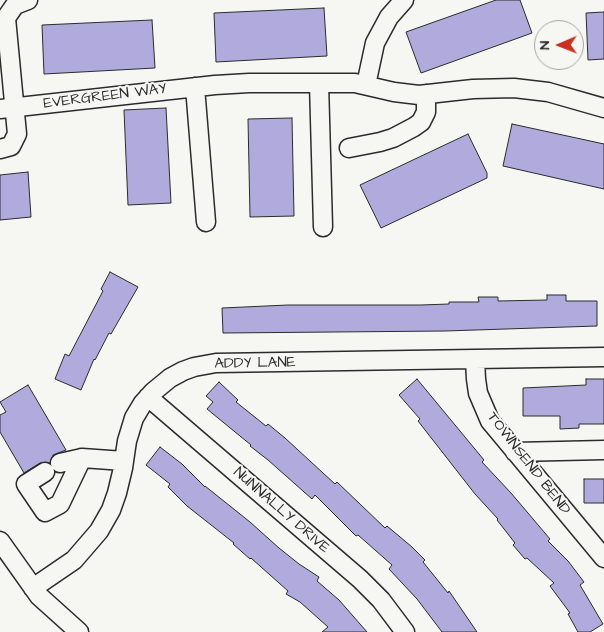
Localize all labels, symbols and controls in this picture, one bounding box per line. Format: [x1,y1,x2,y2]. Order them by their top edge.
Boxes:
north arrow [534,20,584,70]
text: N [535,41,555,50]
street label: EVERGREEN WAY [42,81,168,113]
street label: ADDY LANE [214,354,296,374]
street label: TOWNSEND BEND [482,409,574,519]
street label: NUNNALLY DRIVE [229,464,333,558]

